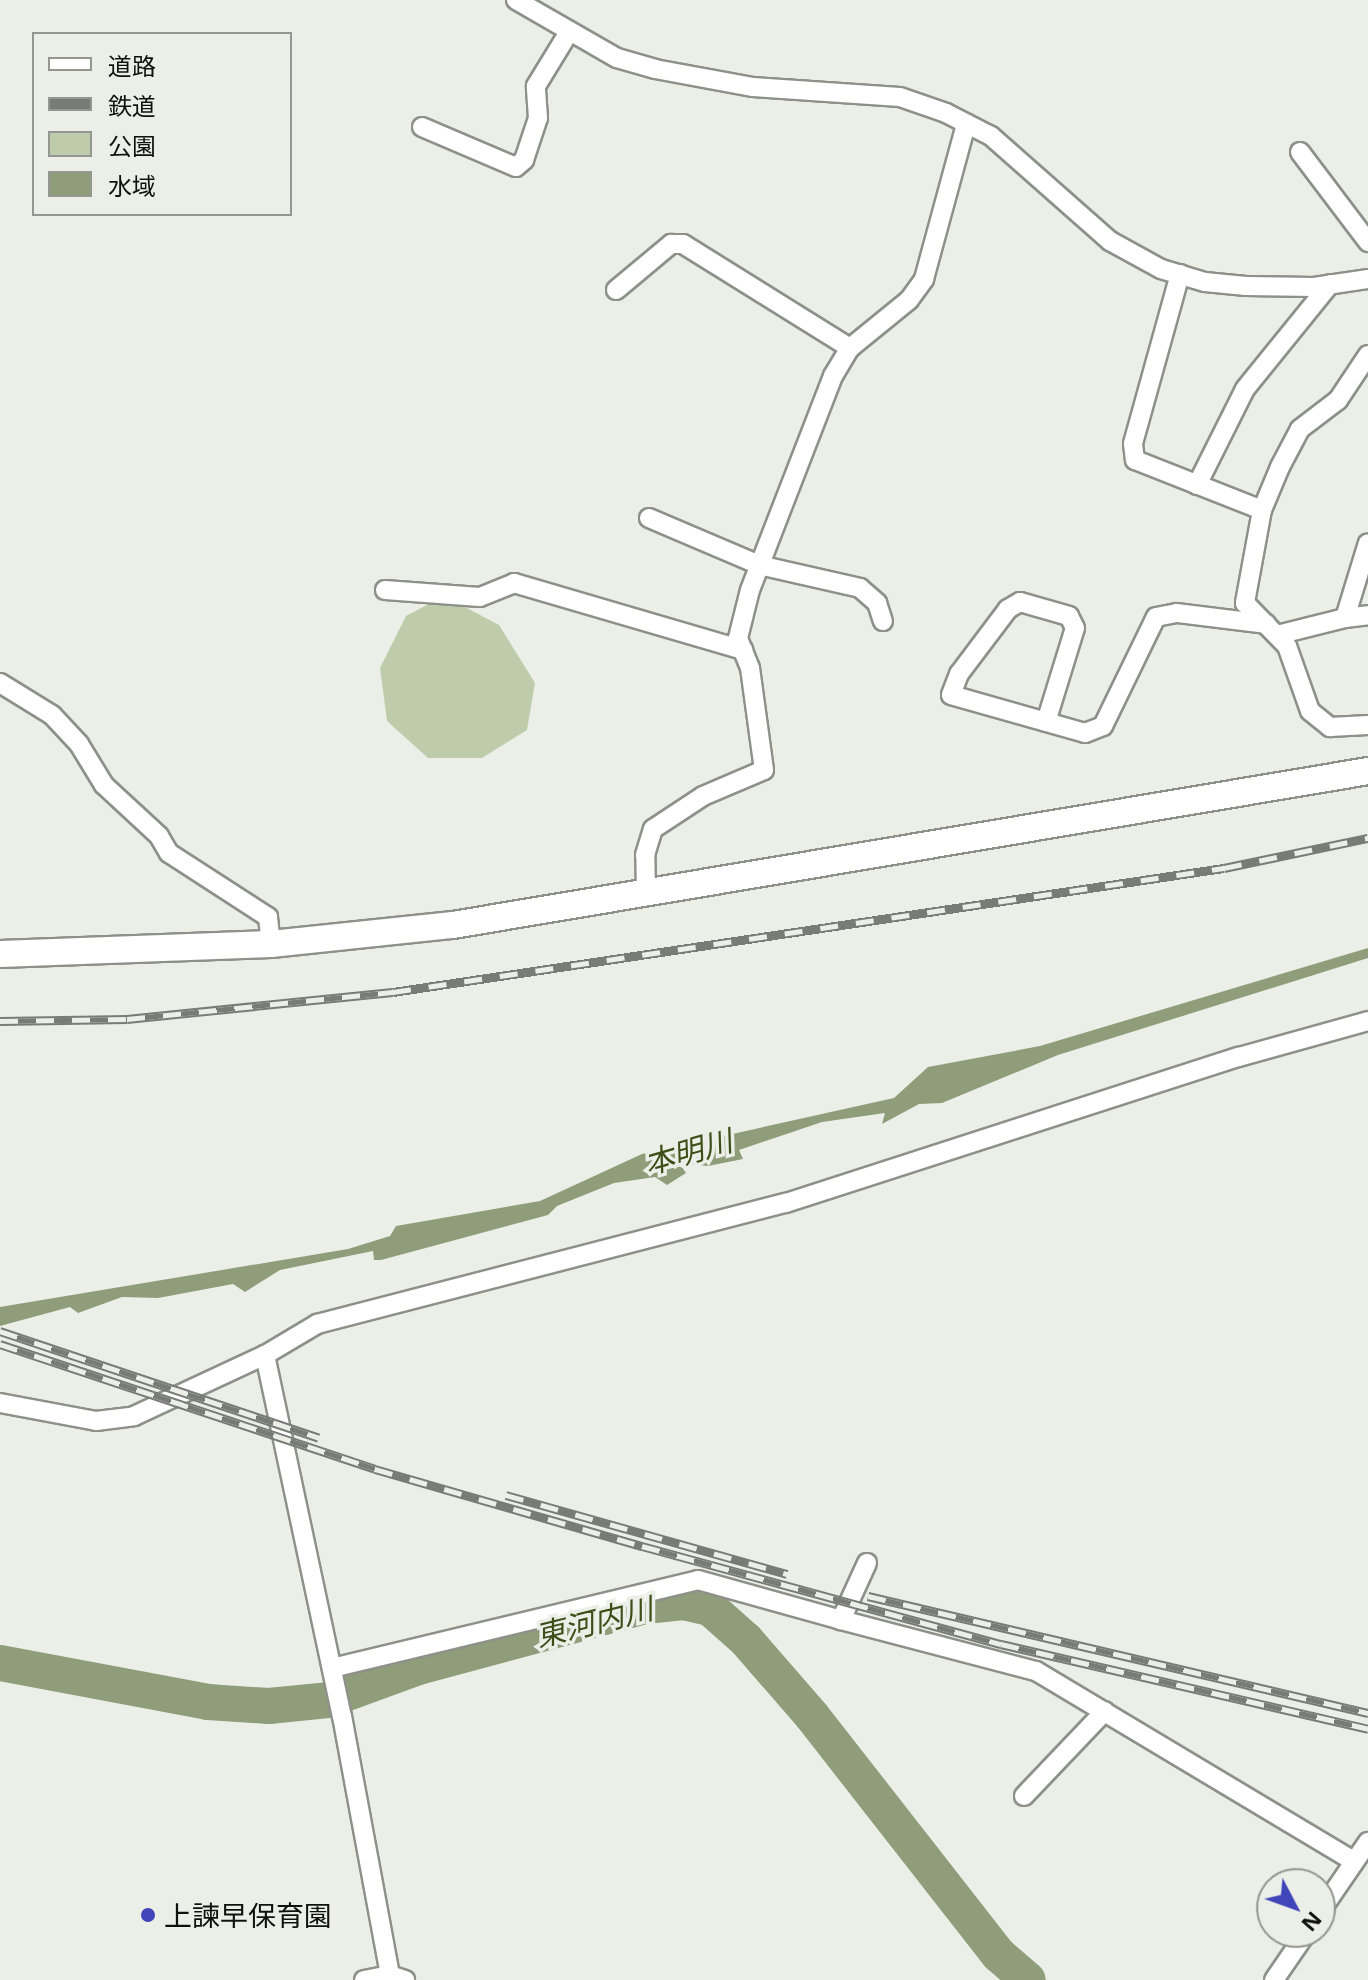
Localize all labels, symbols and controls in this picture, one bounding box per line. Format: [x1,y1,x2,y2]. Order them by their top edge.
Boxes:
legend [32,32,292,216]
text: 道路 [108,49,156,82]
text: 鉄道 [108,89,156,122]
text: 公園 [108,129,156,162]
text: 水域 [108,169,156,202]
water label: 本明川 [640,1122,736,1182]
water label: 東河内川 [531,1590,657,1654]
north arrow [1256,1868,1336,1948]
place label: 上諫早保育園 [164,1898,332,1932]
marker: 上諫早保育園 [139,1906,157,1924]
text: N [1295,1906,1330,1939]

